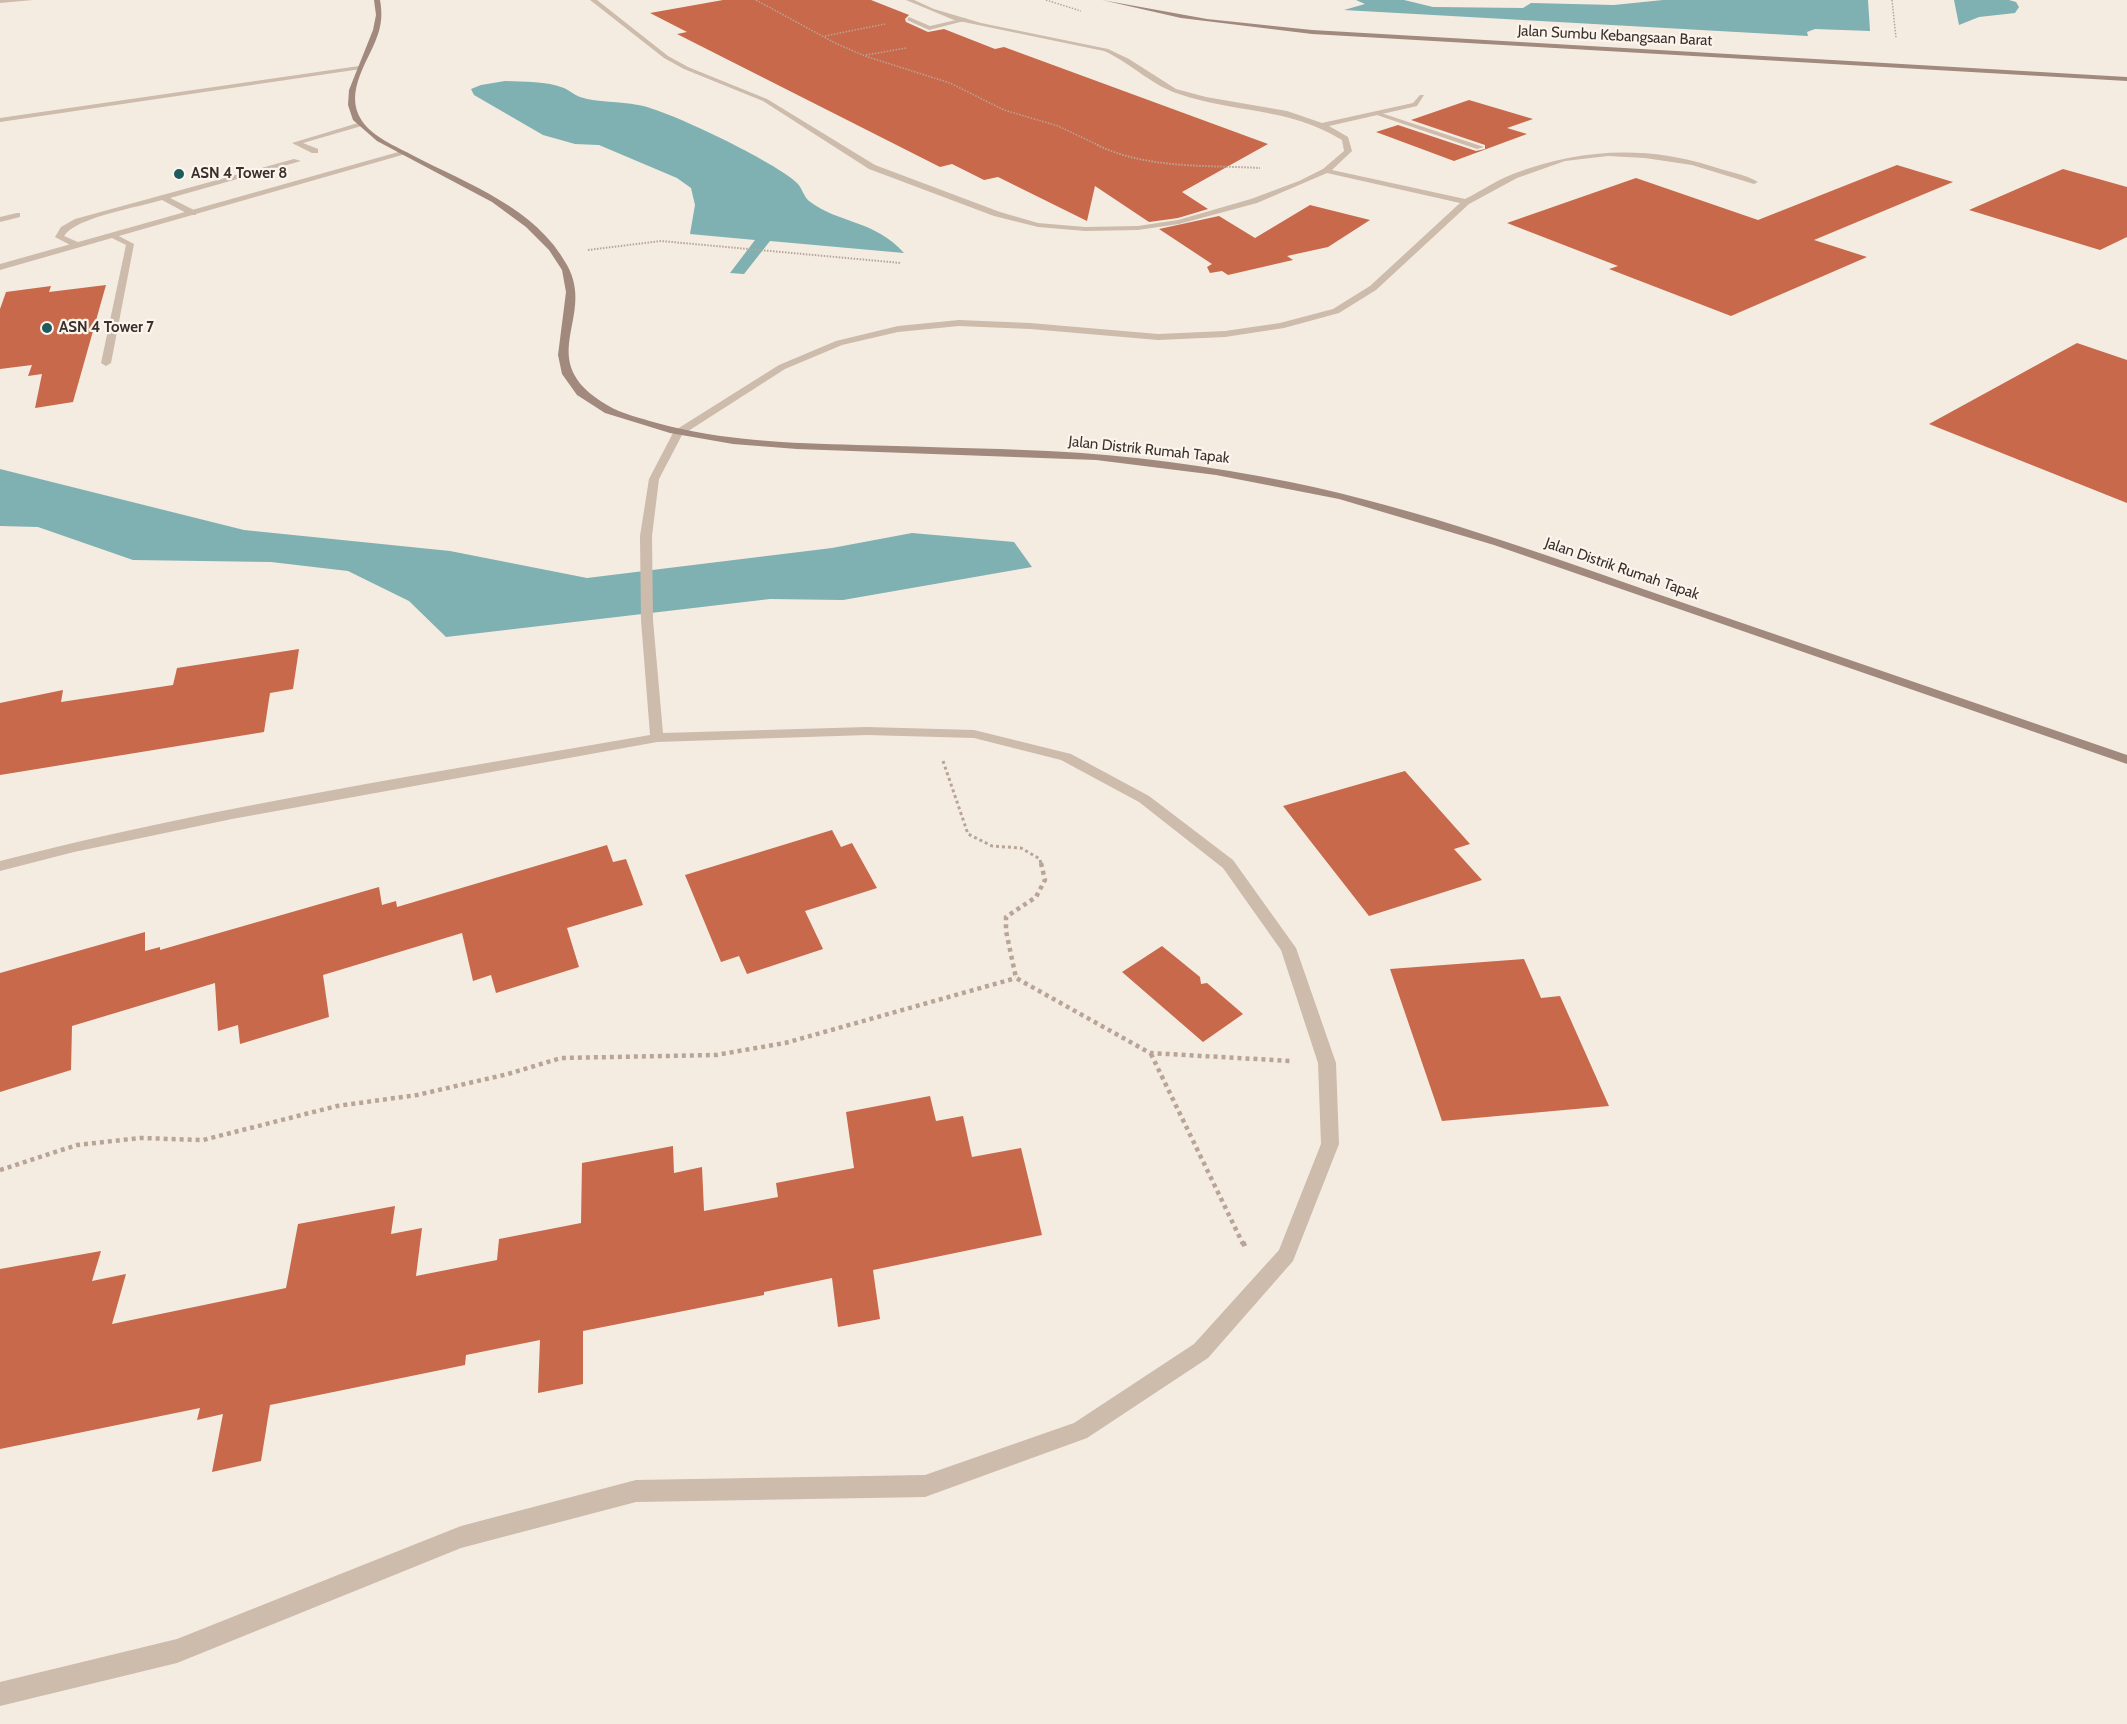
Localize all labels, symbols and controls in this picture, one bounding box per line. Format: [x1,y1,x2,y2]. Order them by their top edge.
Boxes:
street label: Jalan Sumbu Kebangsaan Barat [1517,22,1713,50]
place label: ASN 4 Tower 8 [191,165,287,183]
marker: ASN 4 Tower 8 [172,167,186,181]
place label: ASN 4 Tower 7 [59,319,154,337]
marker: ASN 4 Tower 7 [40,321,54,335]
street label: Jalan Distrik Rumah Tapak [1068,433,1230,467]
street label: Jalan Distrik Rumah Tapak [1543,534,1701,604]

